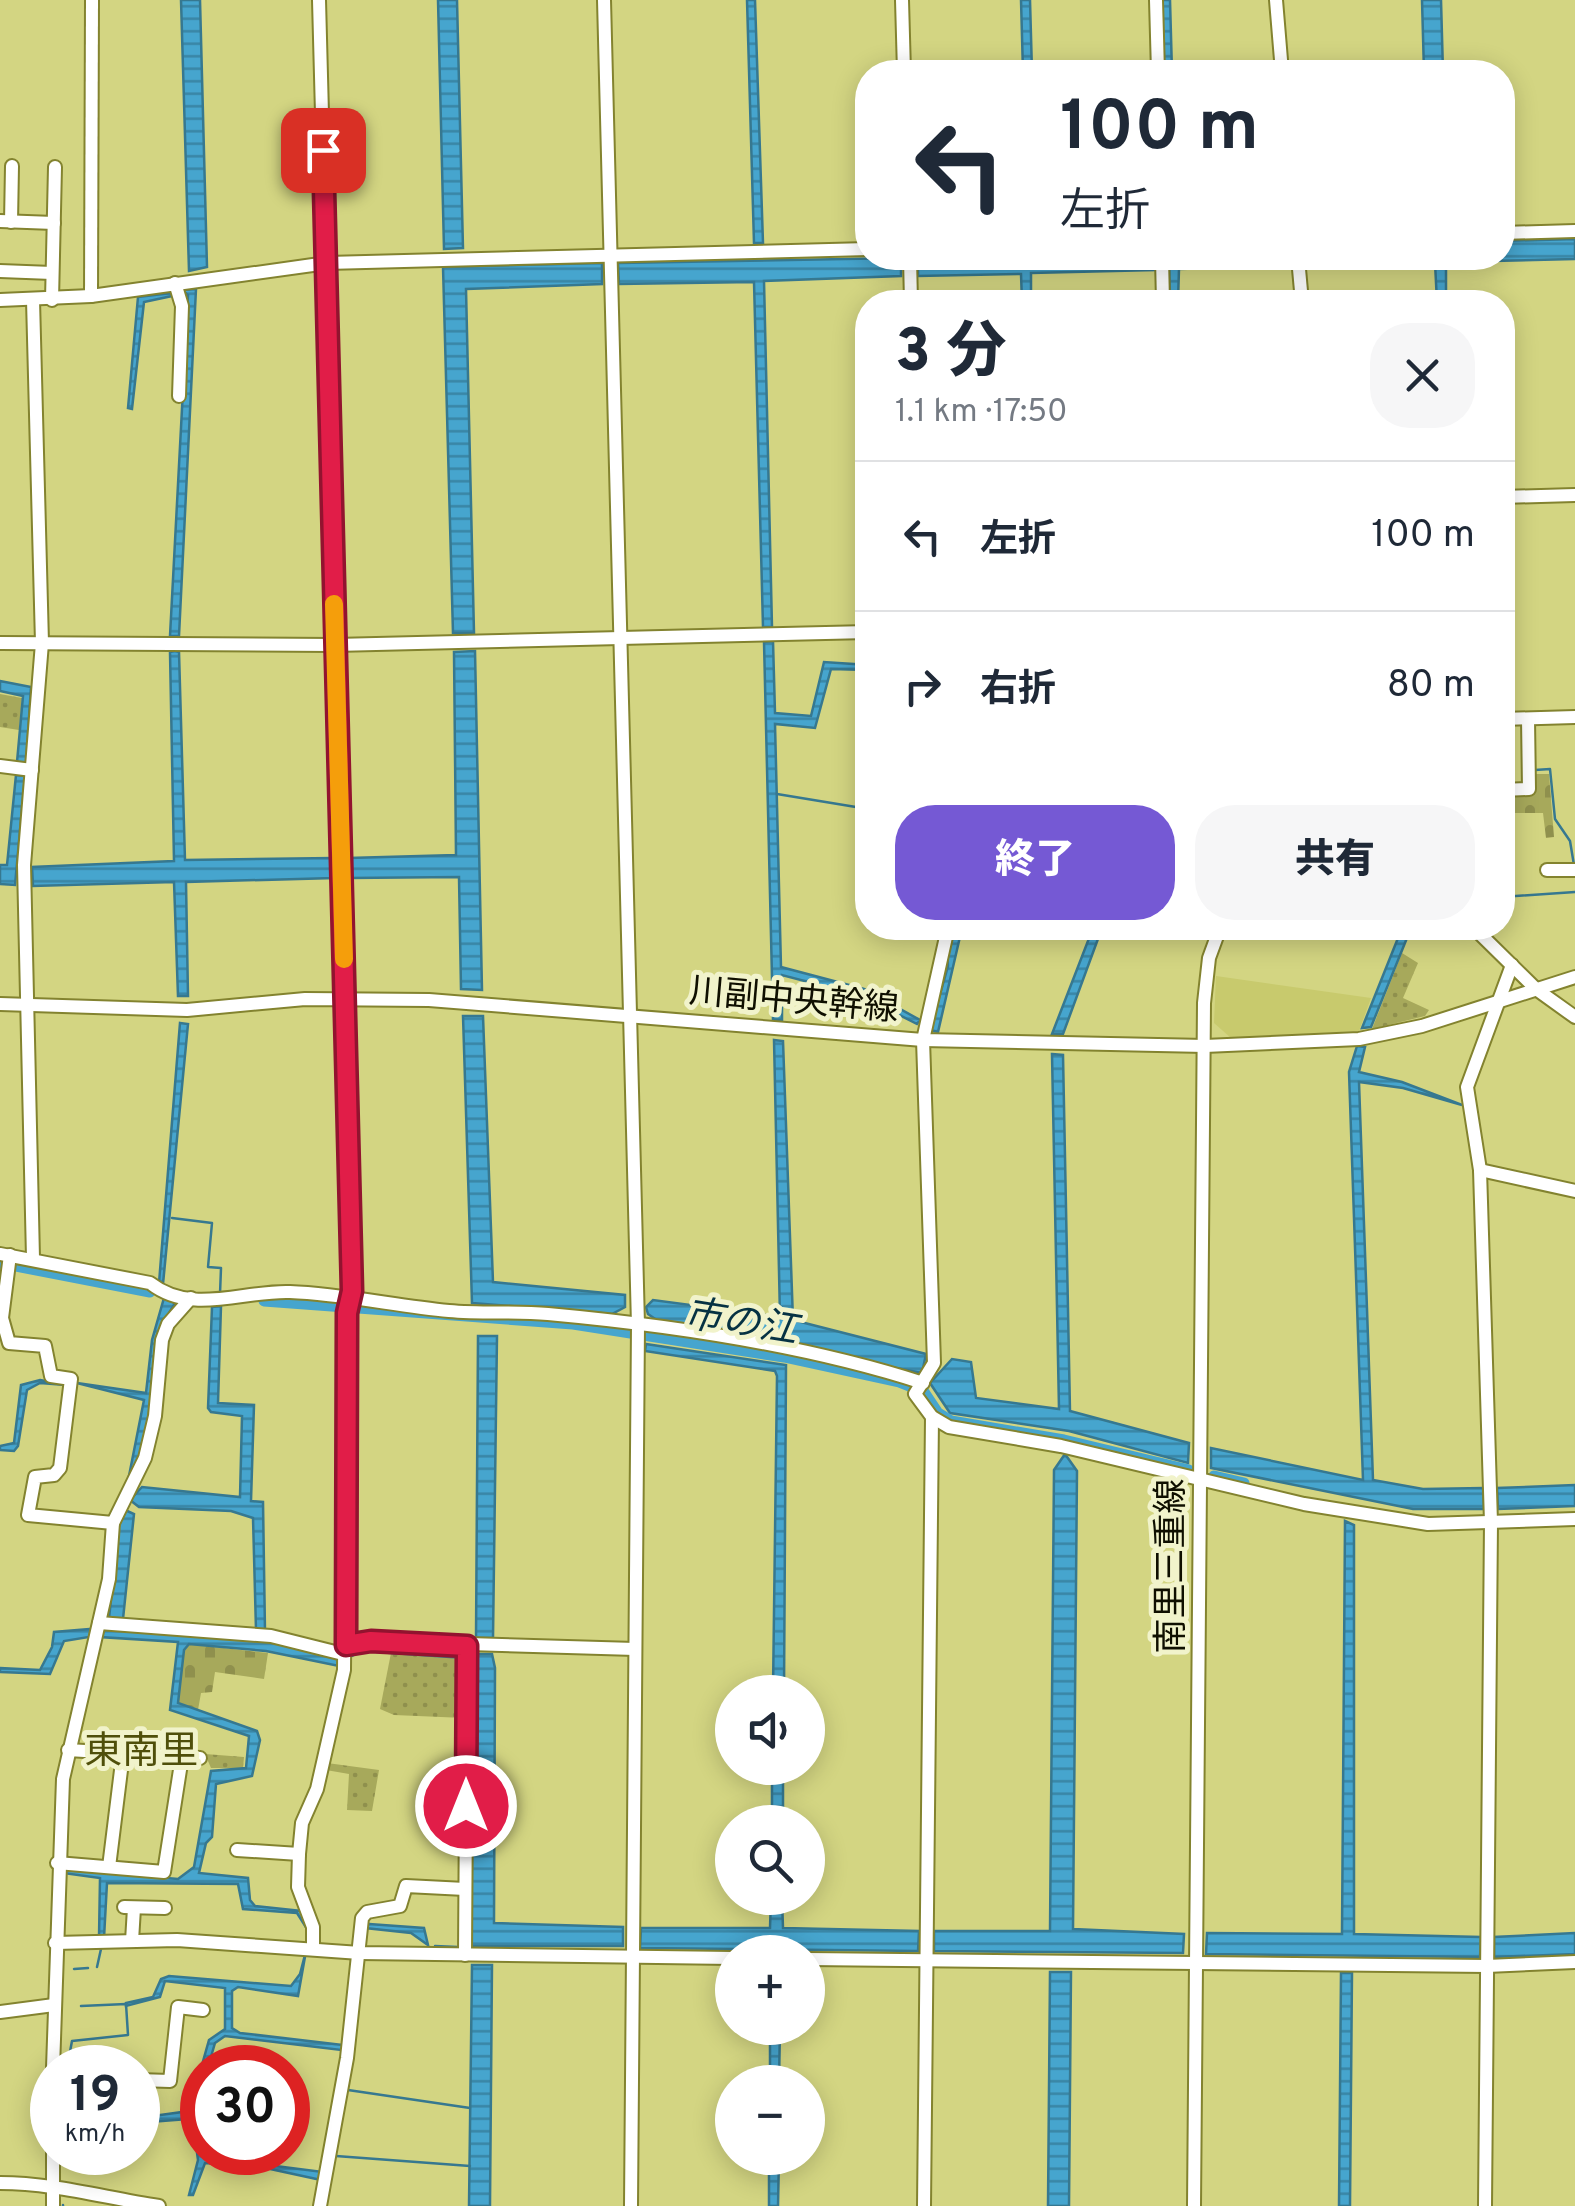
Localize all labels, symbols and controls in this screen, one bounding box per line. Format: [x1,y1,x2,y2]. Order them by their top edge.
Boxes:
text: 100 m [1060,86,1259,175]
icon: left [895,100,1025,230]
pin [281,108,366,193]
icon: arrive [296,123,351,178]
text: 左折 [1060,185,1150,242]
text: 3 分 [895,317,1006,393]
button: close [1370,323,1475,428]
text: 1.1 km · 17:50 [895,393,1068,433]
icon: left [895,509,950,564]
text: 100 m [1371,512,1475,561]
text: 左折 [980,517,1056,566]
icon: right [895,659,950,714]
text: 80 m [1387,662,1475,711]
text: 右折 [980,667,1056,716]
button: 終了 [895,805,1175,920]
button: 共有 [1195,805,1475,920]
street label: 川副中央幹線 [687,971,900,1033]
water label: 市の江 [680,1291,805,1358]
street label: 南里三重線 [1151,1478,1195,1654]
map controls [715,1675,825,2175]
button: sound [715,1675,825,1785]
district label: 東南里 [84,1729,198,1778]
position arrow [414,1754,518,1858]
button: search [715,1805,825,1915]
button: + [715,1935,825,2045]
speed limit sign: 30 [180,2045,310,2175]
button: − [715,2065,825,2175]
text: 19 [70,2066,120,2129]
text: km/h [65,2119,125,2151]

